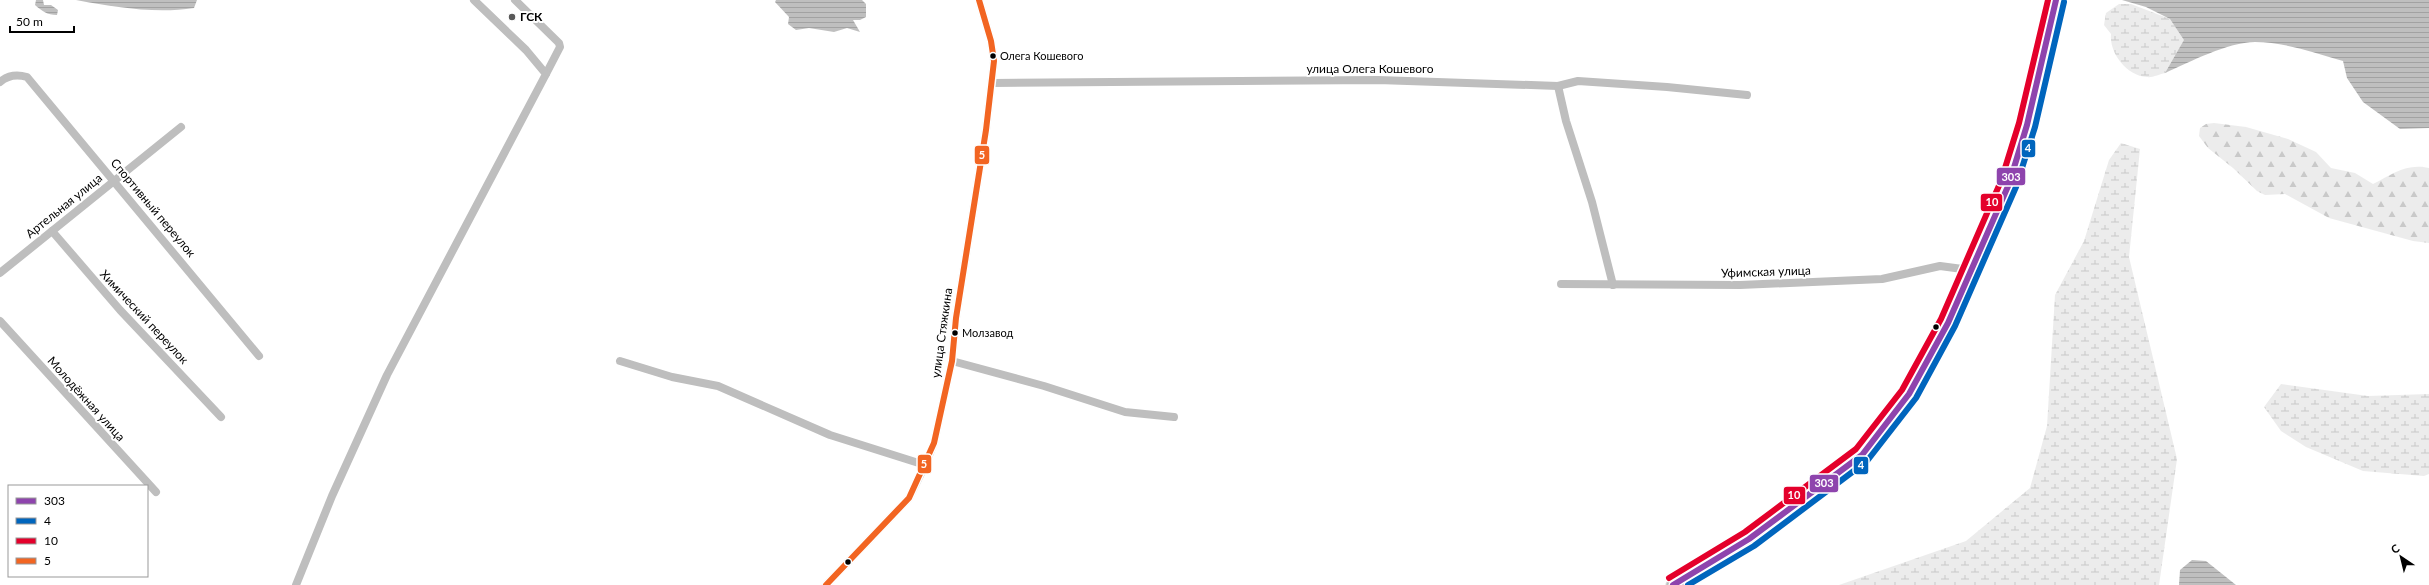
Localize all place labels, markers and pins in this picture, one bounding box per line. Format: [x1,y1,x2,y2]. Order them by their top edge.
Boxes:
place label: ГСК [520,9,543,24]
marker: ГСК [507,12,517,22]
place label: Олега Кошевого [1000,49,1084,62]
marker: Олега Кошевого [988,51,998,61]
unlabelled marker [1931,322,1941,332]
place label: Молзавод [962,326,1013,339]
marker: Молзавод [950,328,960,338]
unlabelled marker [843,557,853,567]

